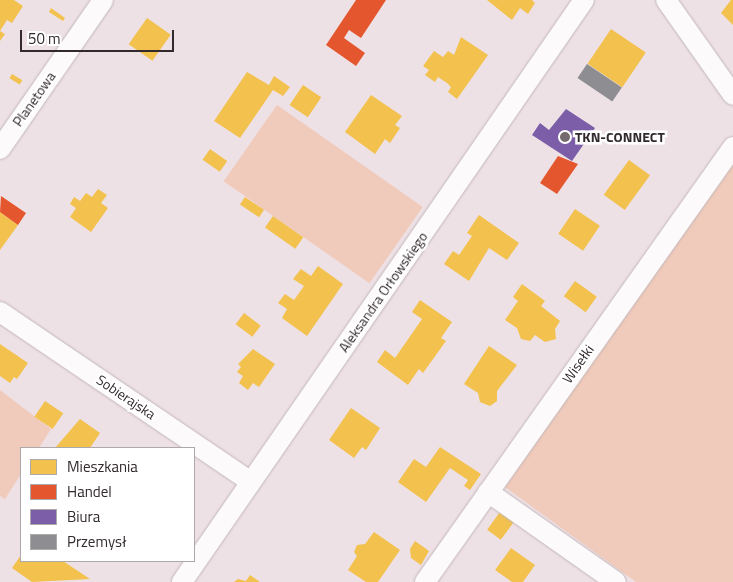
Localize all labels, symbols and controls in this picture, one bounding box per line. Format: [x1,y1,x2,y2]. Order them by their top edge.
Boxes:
scale bar [22,20,176,52]
text: 50 m [28,27,61,50]
street label: Planetowa [9,68,59,130]
place label: TKN-CONNECT [575,129,665,145]
marker: TKN-CONNECT [559,131,571,143]
street label: Aleksandra Orłowskiego [335,229,431,355]
street label: Wisełki [559,342,597,386]
street label: Sobierajska [93,371,159,423]
legend [20,447,195,562]
text: Mieszkania [67,455,138,478]
text: Handel [67,480,112,503]
text: Biura [67,505,100,528]
text: Przemysł [67,530,127,553]

